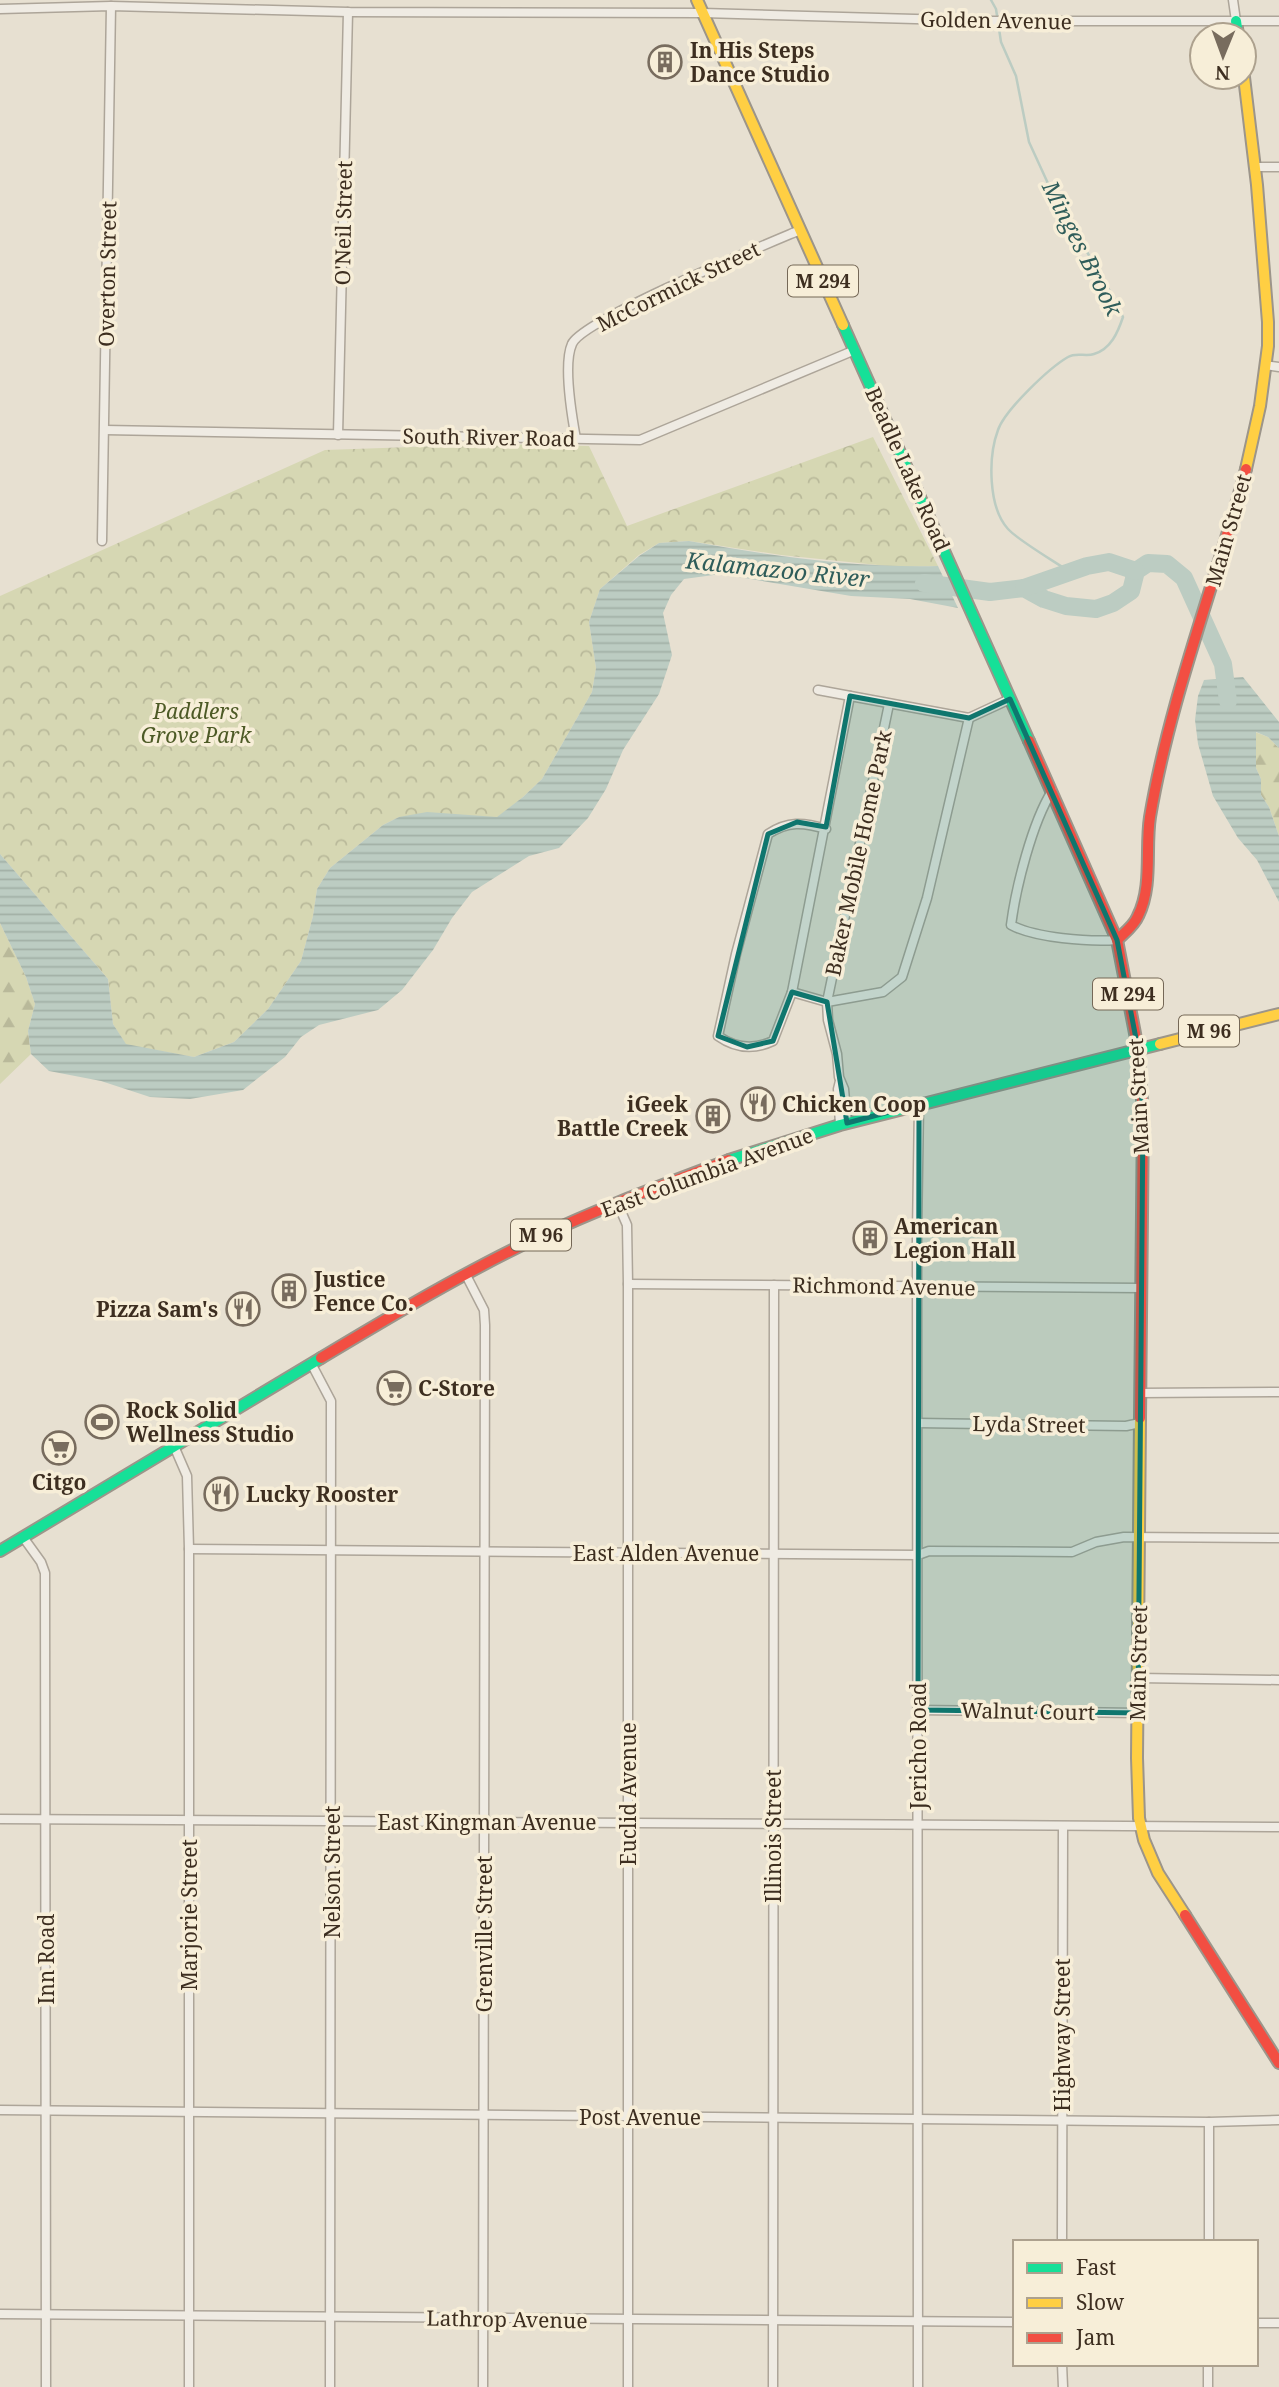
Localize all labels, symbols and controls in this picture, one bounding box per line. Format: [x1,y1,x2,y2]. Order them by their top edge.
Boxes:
street label: Golden Avenue [920,5,1072,35]
north arrow [1188,21,1258,91]
place label: In His Steps Dance Studio [690,36,830,88]
building icon: In His Steps Dance Studio [646,43,684,81]
text: N [1215,60,1230,86]
street label: O'Neil Street [328,160,358,286]
water label: Minges Brook [1035,174,1131,322]
street label: Overton Street [92,201,122,347]
street label: McCormick Street [592,234,764,338]
road number: M 294 [788,266,858,296]
street label: Beadle Lake Road [859,382,957,556]
street label: South River Road [402,421,576,453]
street label: Main Street [1199,470,1257,590]
water label: Kalamazoo River [684,543,872,595]
park label: Paddlers Grove Park [141,697,252,749]
street label: Baker Mobile Home Park [818,727,898,978]
road number: M 294 [1093,978,1163,1010]
road number: M 96 [1179,1015,1239,1046]
street label: Main Street [1121,1037,1155,1155]
restaurant icon: Chicken Coop [739,1085,777,1123]
place label: iGeek Battle Creek [557,1090,689,1142]
place label: Chicken Coop [782,1090,926,1118]
building icon: iGeek Battle Creek [694,1097,732,1135]
street label: East Columbia Avenue [597,1121,817,1223]
place label: American Legion Hall [894,1212,1016,1264]
road number: M 96 [511,1219,571,1250]
building icon: American Legion Hall [851,1219,889,1257]
place label: Justice Fence Co. [313,1265,414,1317]
street label: Richmond Avenue [792,1270,976,1302]
building icon: Justice Fence Co. [270,1272,308,1310]
restaurant icon: Pizza Sam's [224,1290,262,1328]
place label: Pizza Sam's [96,1295,218,1323]
supermarket icon: C-Store [375,1369,413,1407]
place label: C-Store [418,1374,495,1402]
place label: Rock Solid Wellness Studio [126,1396,294,1448]
sports icon: Rock Solid Wellness Studio [83,1403,121,1441]
street label: Lyda Street [972,1409,1086,1439]
supermarket icon: Citgo [40,1429,78,1467]
place label: Citgo [32,1468,86,1496]
restaurant icon: Lucky Rooster [202,1475,240,1513]
place label: Lucky Rooster [246,1480,398,1508]
street label: East Alden Avenue [573,1539,759,1567]
street label: Main Street [1123,1605,1153,1721]
street label: Jericho Road [904,1682,932,1811]
street label: Walnut Court [961,1696,1095,1726]
street label: Euclid Avenue [614,1722,642,1866]
street label: Illinois Street [759,1769,787,1903]
street label: Nelson Street [318,1806,346,1938]
street label: East Kingman Avenue [377,1808,597,1836]
street label: Marjorie Street [175,1839,203,1991]
street label: Grenville Street [470,1856,498,2012]
street label: Inn Road [32,1913,60,2004]
street label: Highway Street [1048,1958,1076,2112]
street label: Post Avenue [579,2103,701,2131]
legend [1013,2240,1258,2366]
text: Fast [1076,2253,1116,2281]
text: Slow [1076,2288,1125,2316]
street label: Lathrop Avenue [426,2304,588,2334]
text: Jam [1075,2323,1115,2351]

